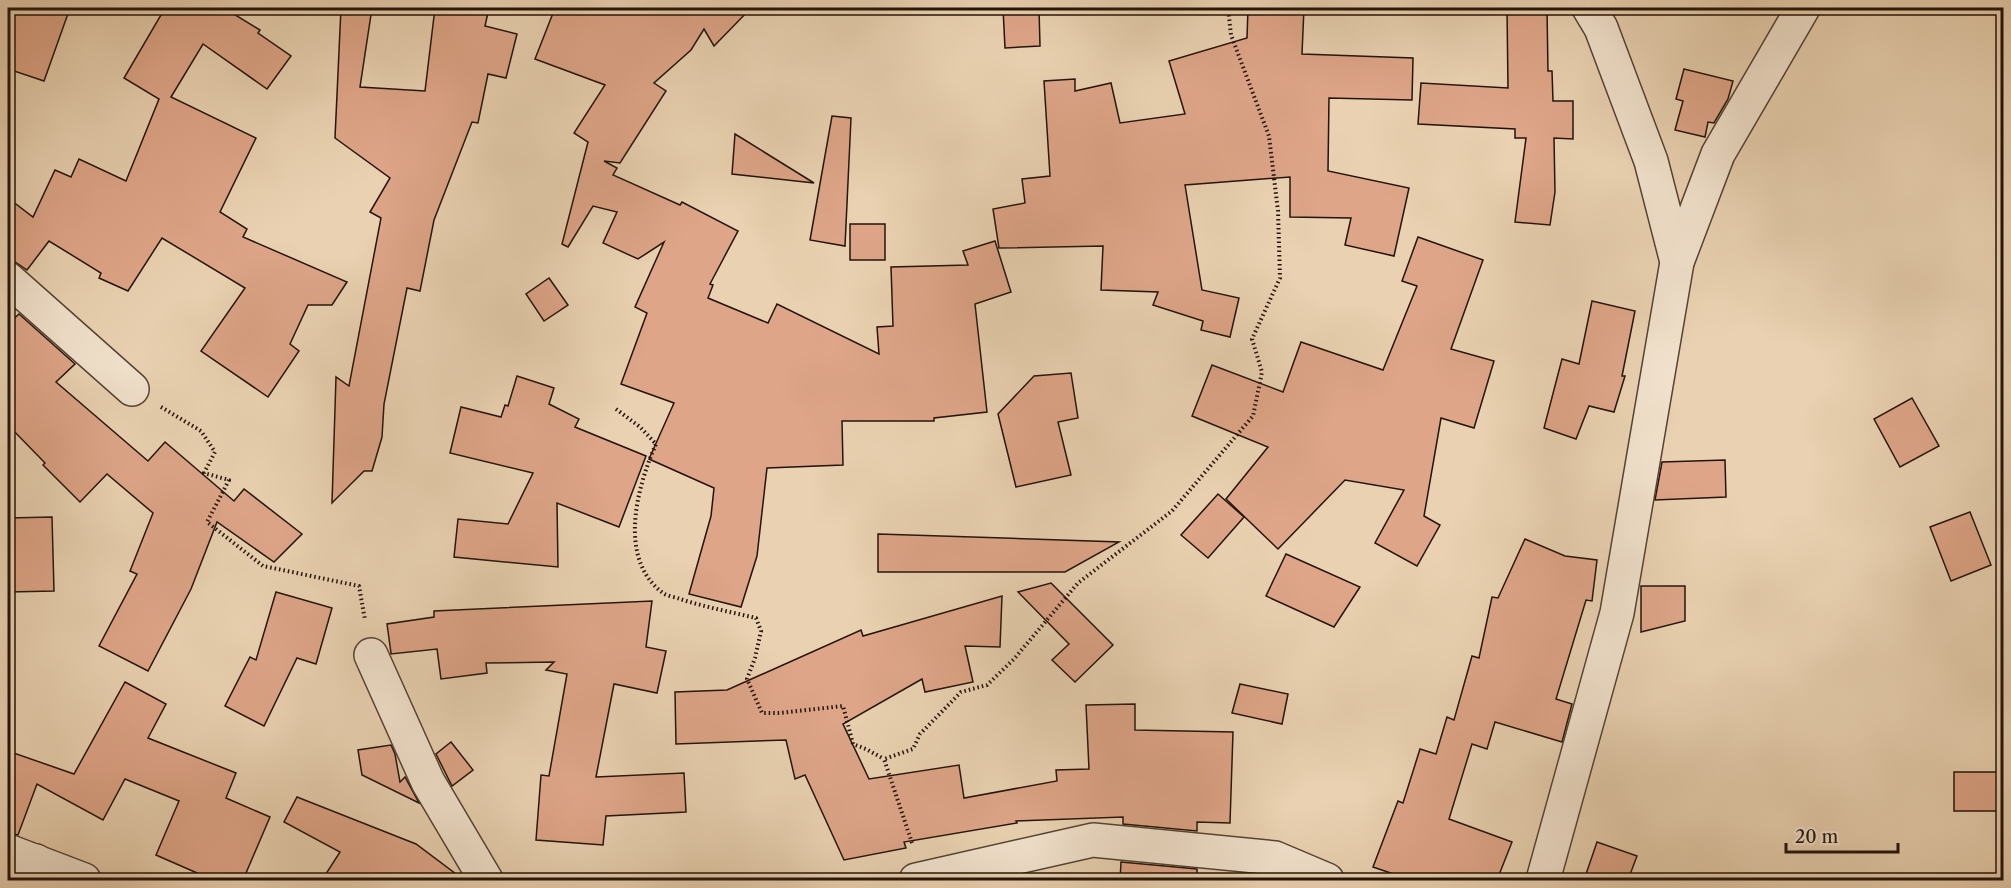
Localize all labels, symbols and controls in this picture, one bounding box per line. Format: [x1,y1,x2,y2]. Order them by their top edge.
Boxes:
scale bar [1786,816,1898,854]
text: 20 m [1795,826,1839,848]

